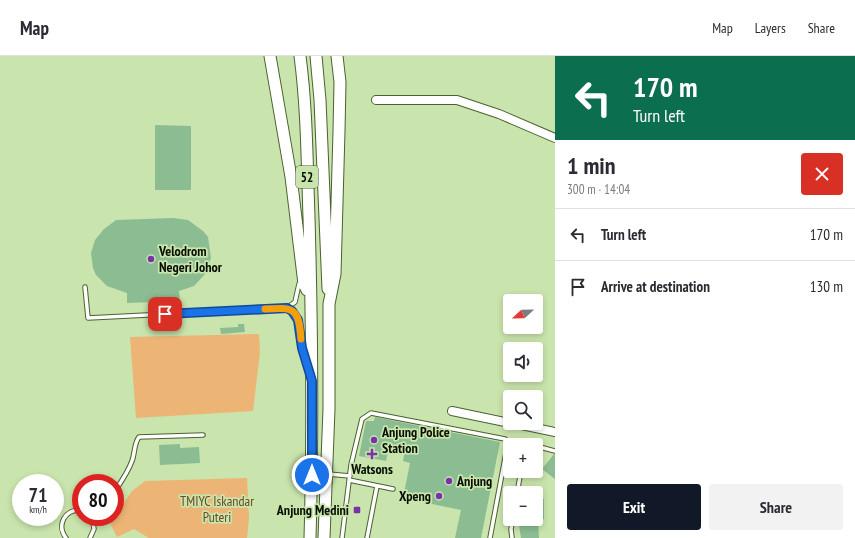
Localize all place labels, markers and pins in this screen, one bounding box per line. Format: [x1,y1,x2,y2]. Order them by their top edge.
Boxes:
place label: Velodrom Negeri Johor [158,242,223,276]
marker: Velodrom Negeri Johor [146,254,156,264]
pin [148,297,182,331]
place label: Anjung Police Station [381,423,450,457]
marker: Anjung Police Station [369,435,379,445]
marker: Watsons [367,449,377,459]
place label: Watsons [350,460,393,478]
place label: Anjung [456,472,492,490]
marker: Anjung [444,476,454,486]
place label: Xpeng [399,487,431,505]
marker: Xpeng [434,491,444,501]
place label: Anjung Medini [276,501,349,519]
marker: Anjung Medini [352,505,362,515]

